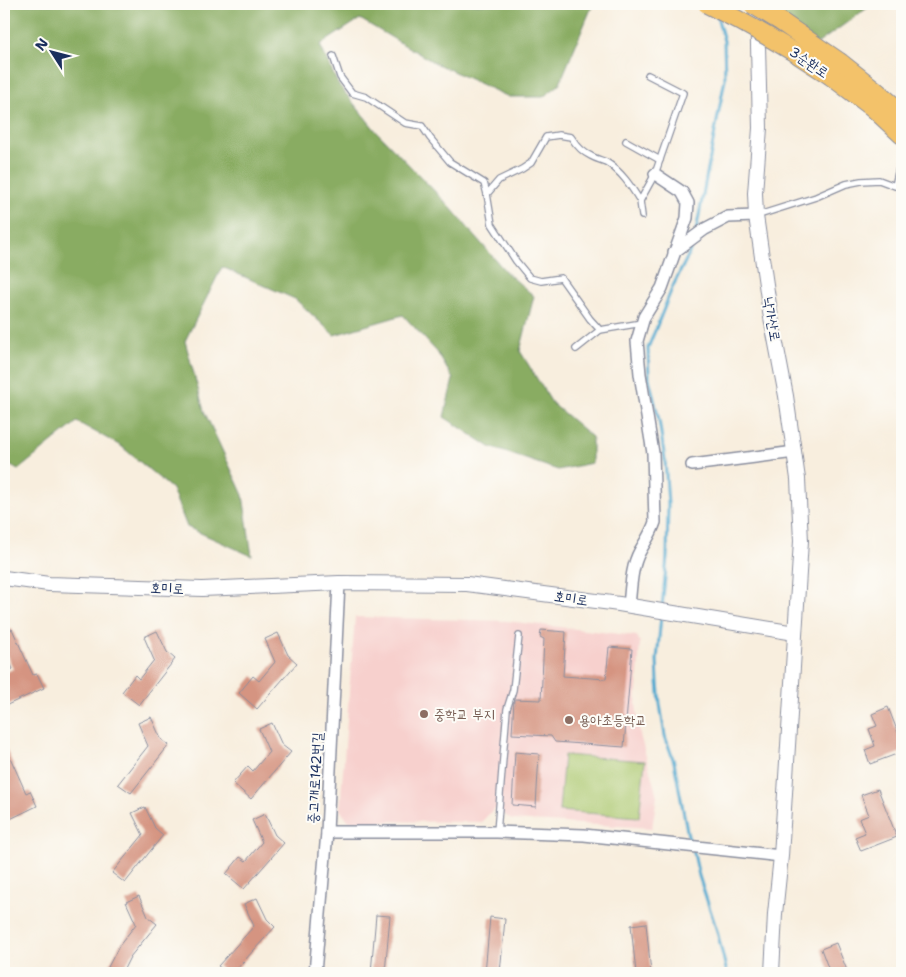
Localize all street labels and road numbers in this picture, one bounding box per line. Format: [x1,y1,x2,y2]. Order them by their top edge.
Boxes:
street label: 3순환로 [786,42,832,82]
street label: 낙가산로 [759,295,785,343]
street label: 호미로 [150,578,184,598]
street label: 호미로 [553,587,589,609]
street label: 중고개로142번길 [304,731,326,824]

